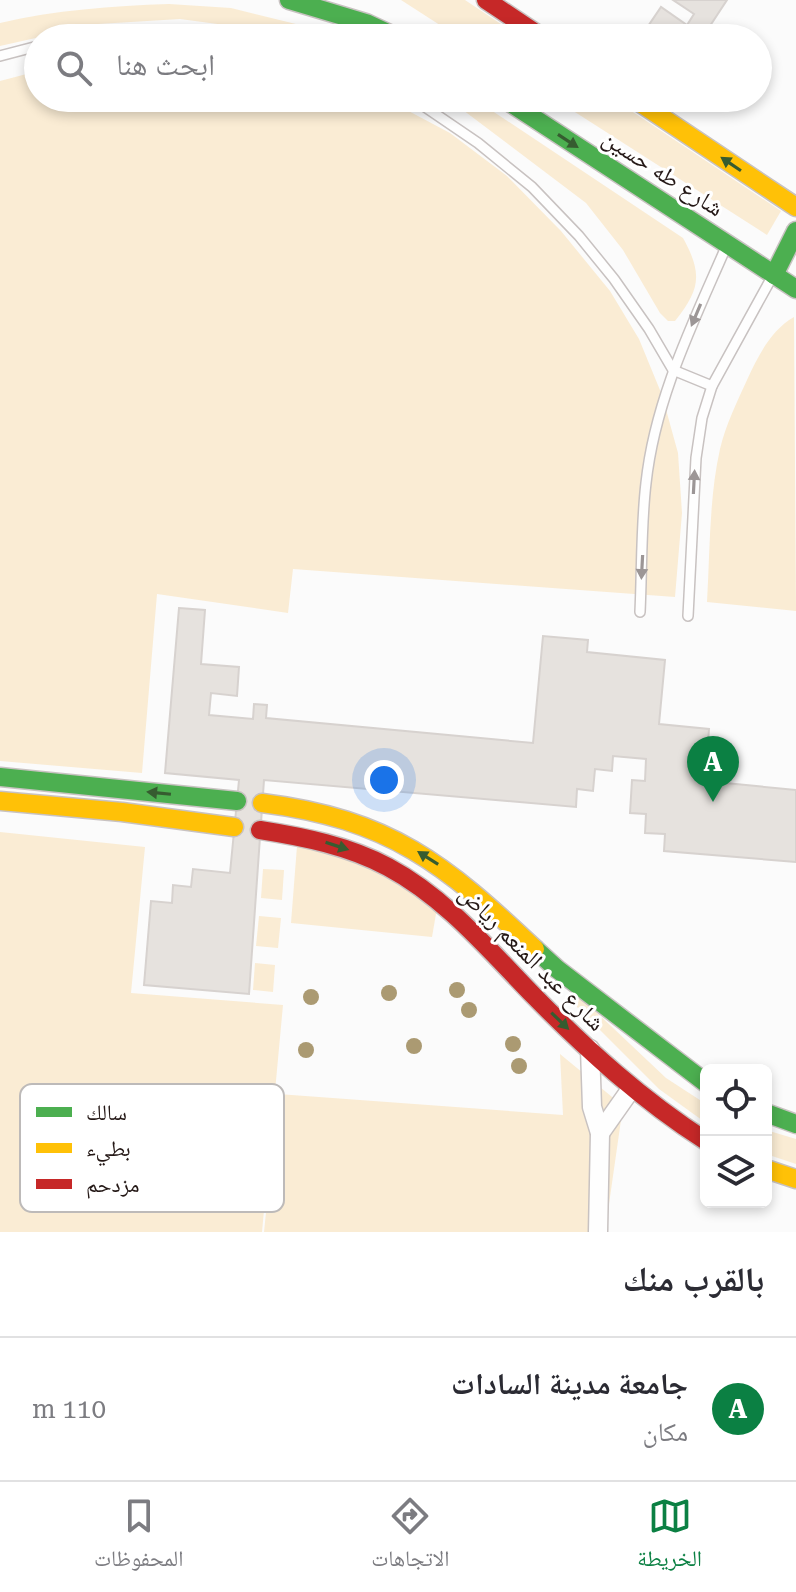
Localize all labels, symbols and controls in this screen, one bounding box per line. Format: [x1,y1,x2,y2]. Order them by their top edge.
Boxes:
search box [24,24,772,112]
icon: search [52,46,96,90]
text: ابحث هنا [116,47,215,82]
street label: شارع طه حسين [597,124,729,223]
one-way arrow [558,133,579,148]
one-way arrow [720,157,742,172]
one-way arrow [689,304,703,327]
one-way arrow [688,469,701,494]
one-way arrow [635,555,648,580]
pin: A [687,736,739,802]
your location [364,760,404,800]
one-way arrow [146,786,171,799]
one-way arrow [325,840,349,853]
one-way arrow [418,850,439,865]
street label: شارع عبد المنعم رياض [452,879,611,1038]
one-way arrow [550,1012,569,1030]
map controls [700,1064,772,1208]
button: locate [700,1064,772,1136]
legend [20,1084,284,1212]
text: سالك [86,1100,127,1125]
text: بطيء [86,1136,131,1166]
button: layers [700,1136,772,1208]
text: مزدحم [86,1172,140,1199]
text: بالقرب منك [623,1259,764,1299]
text: جامعة مدينة السادات [451,1366,688,1401]
text: 110 m [32,1394,106,1424]
text: A [729,1394,747,1424]
text: مكان [642,1417,688,1447]
tab: المحفوظات [94,1494,183,1580]
tab: الاتجاهات [371,1494,449,1580]
tab: الخريطة [637,1494,702,1580]

